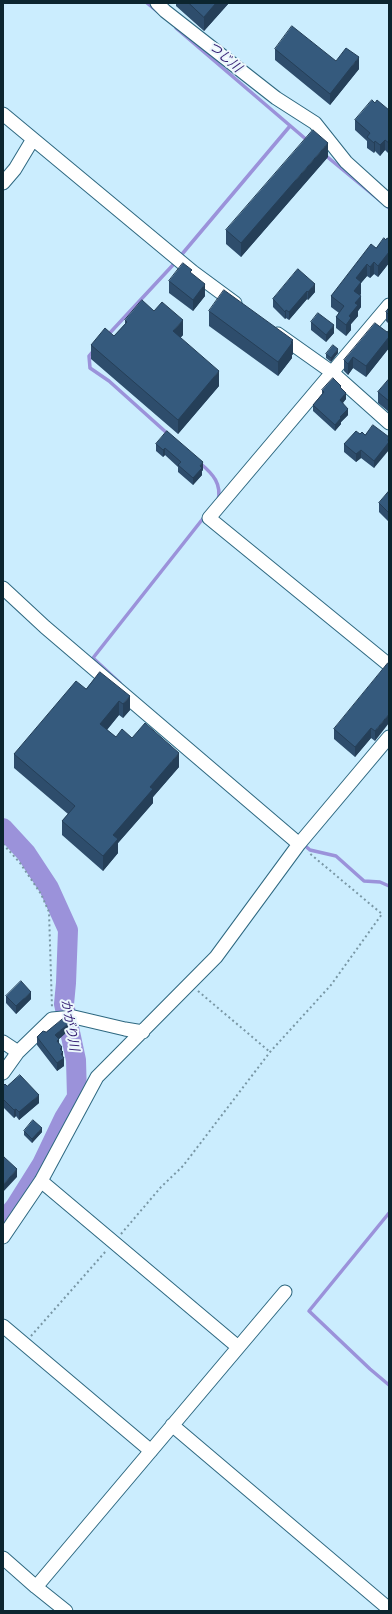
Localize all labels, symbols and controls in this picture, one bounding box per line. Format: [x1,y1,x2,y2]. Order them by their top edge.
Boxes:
water label: つじ川 [205,38,245,76]
water label: かがり川 [58,998,82,1052]

